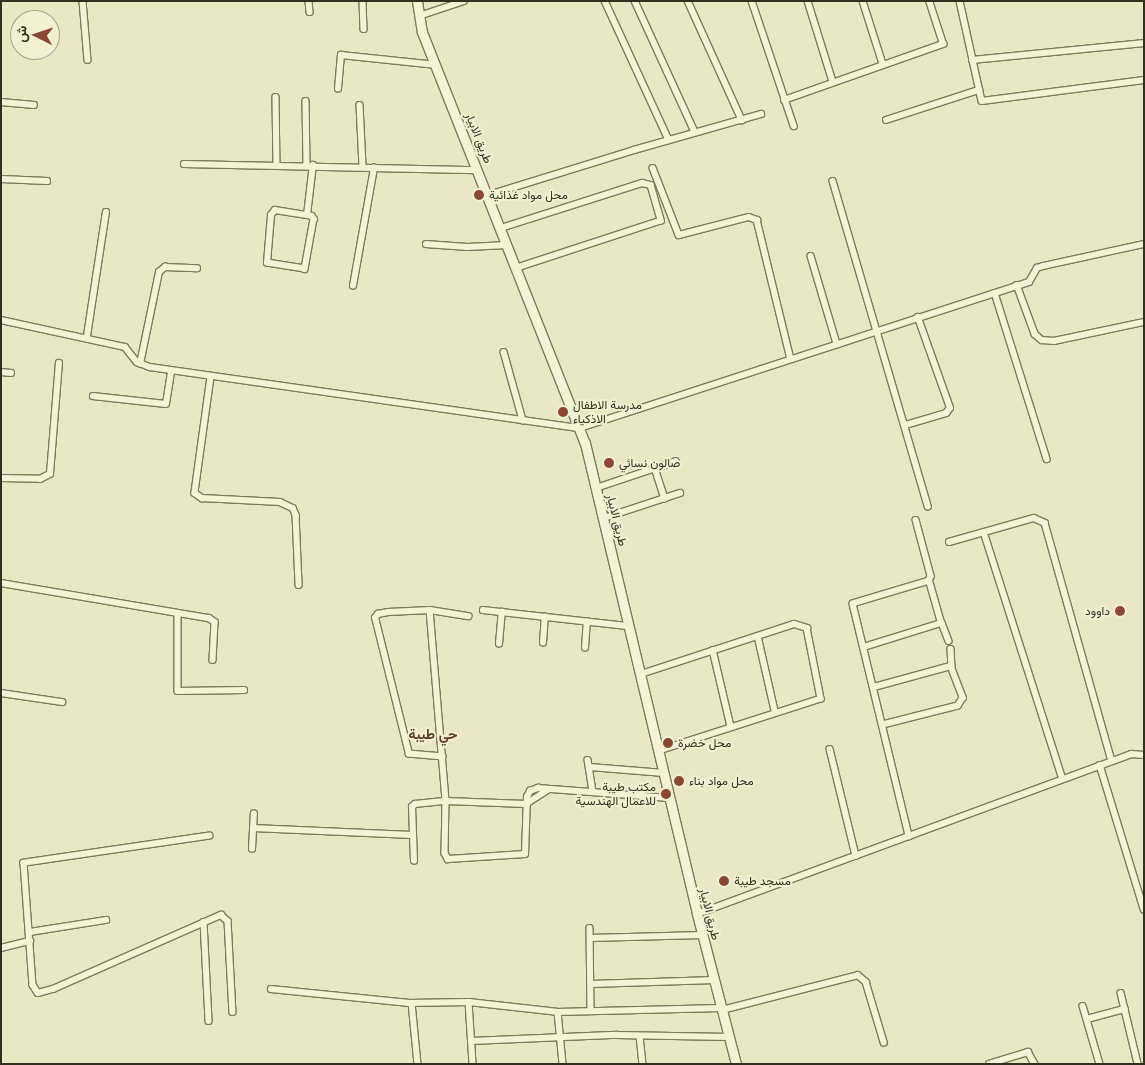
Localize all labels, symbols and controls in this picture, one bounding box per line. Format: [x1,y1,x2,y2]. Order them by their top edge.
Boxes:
north arrow [10,10,60,60]
text: ش [11,25,31,43]
street label: طريق الابيار [462,111,496,165]
place label: محل مواد غذائية [489,188,568,202]
marker: محل مواد غذائية [473,189,485,201]
place label: مدرسة الاطفال الاذكياء [573,398,642,426]
marker: مدرسة الاطفال الاذكياء [557,406,569,418]
place label: صالون نسائي [619,456,680,470]
marker: صالون نسائي [603,457,615,469]
street label: طريق الابيار [604,492,630,548]
place label: داوود [1085,604,1110,618]
marker: داوود [1114,605,1126,617]
district label: حي طيبة [408,726,458,742]
place label: محل خضرة [678,736,731,750]
marker: محل خضرة [662,737,674,749]
place label: محل مواد بناء [689,774,754,788]
marker: محل مواد بناء [673,775,685,787]
place label: مكتب طيبة للاعمال الهندسية [576,780,656,808]
marker: مكتب طيبة للاعمال الهندسية [660,788,672,800]
place label: مسجد طيبة [734,874,791,888]
marker: مسجد طيبة [718,875,730,887]
street label: طريق الابيار [697,886,723,942]

